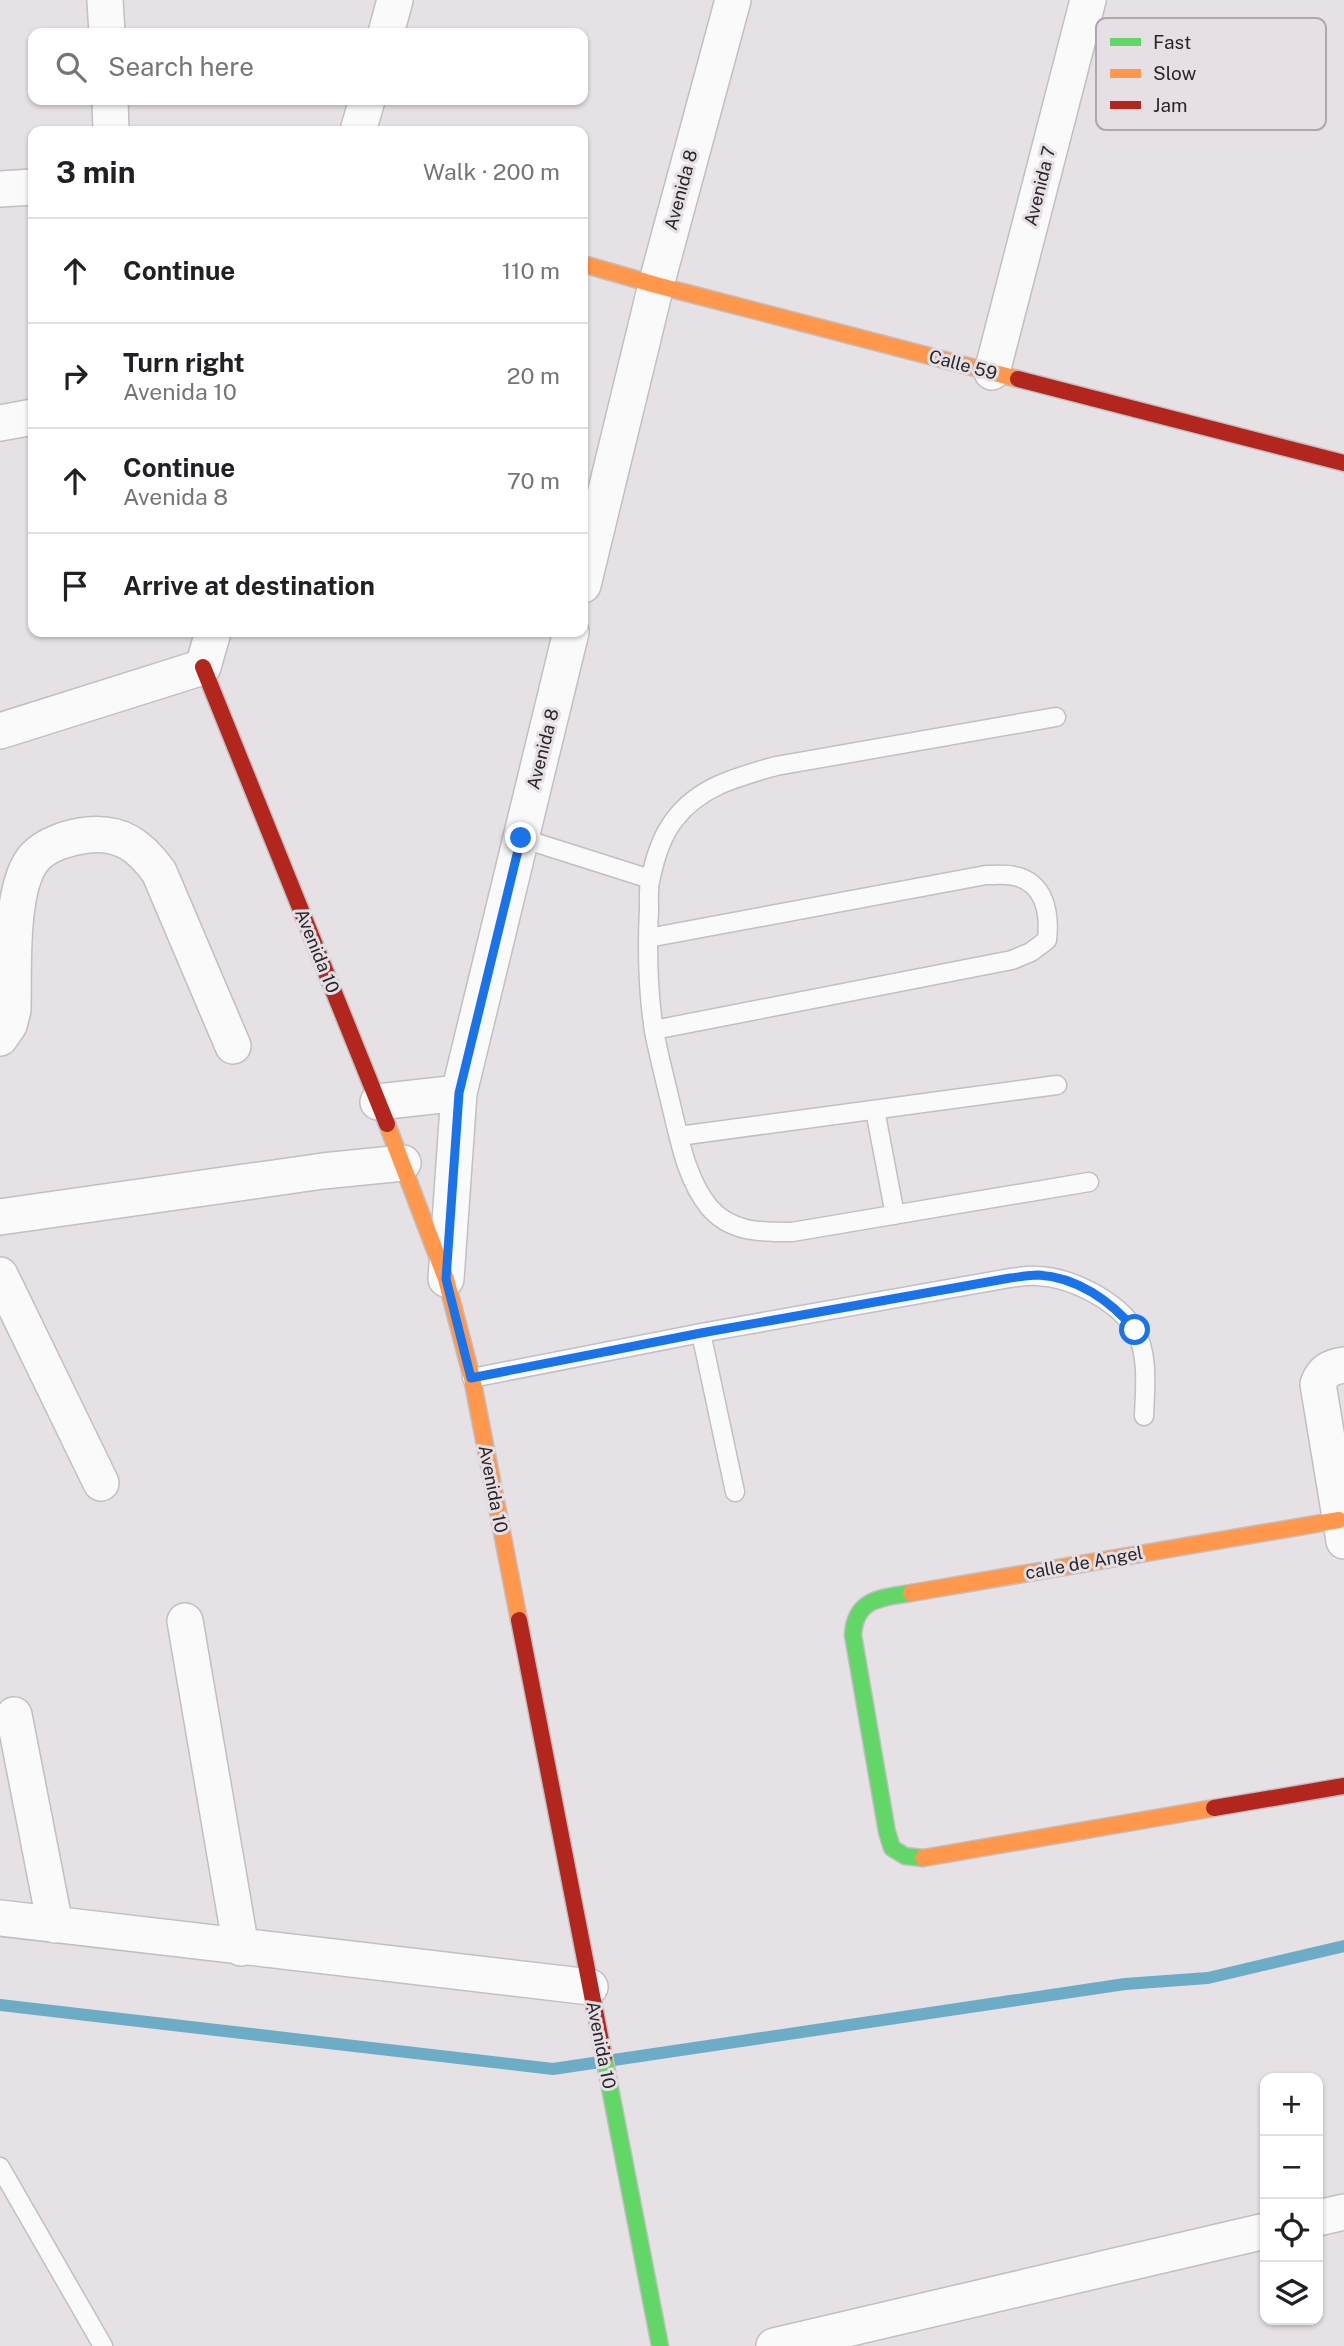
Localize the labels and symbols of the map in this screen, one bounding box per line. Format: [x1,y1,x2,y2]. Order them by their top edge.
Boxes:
legend [1096,18,1326,130]
text: Fast [1153,31,1191,53]
text: Slow [1153,62,1197,84]
text: Jam [1153,94,1187,116]
street label: Avenida 7 [1019,144,1060,228]
street label: Avenida 8 [660,147,701,232]
street label: Calle 59 [927,345,999,384]
street label: Avenida 8 [522,706,563,791]
route end [505,822,536,853]
street label: Avenida 10 [291,906,344,996]
route start [1119,1314,1150,1345]
street label: Avenida 10 [475,1443,512,1535]
street label: calle de Angel [1024,1542,1144,1583]
street label: Avenida 10 [583,1999,620,2091]

